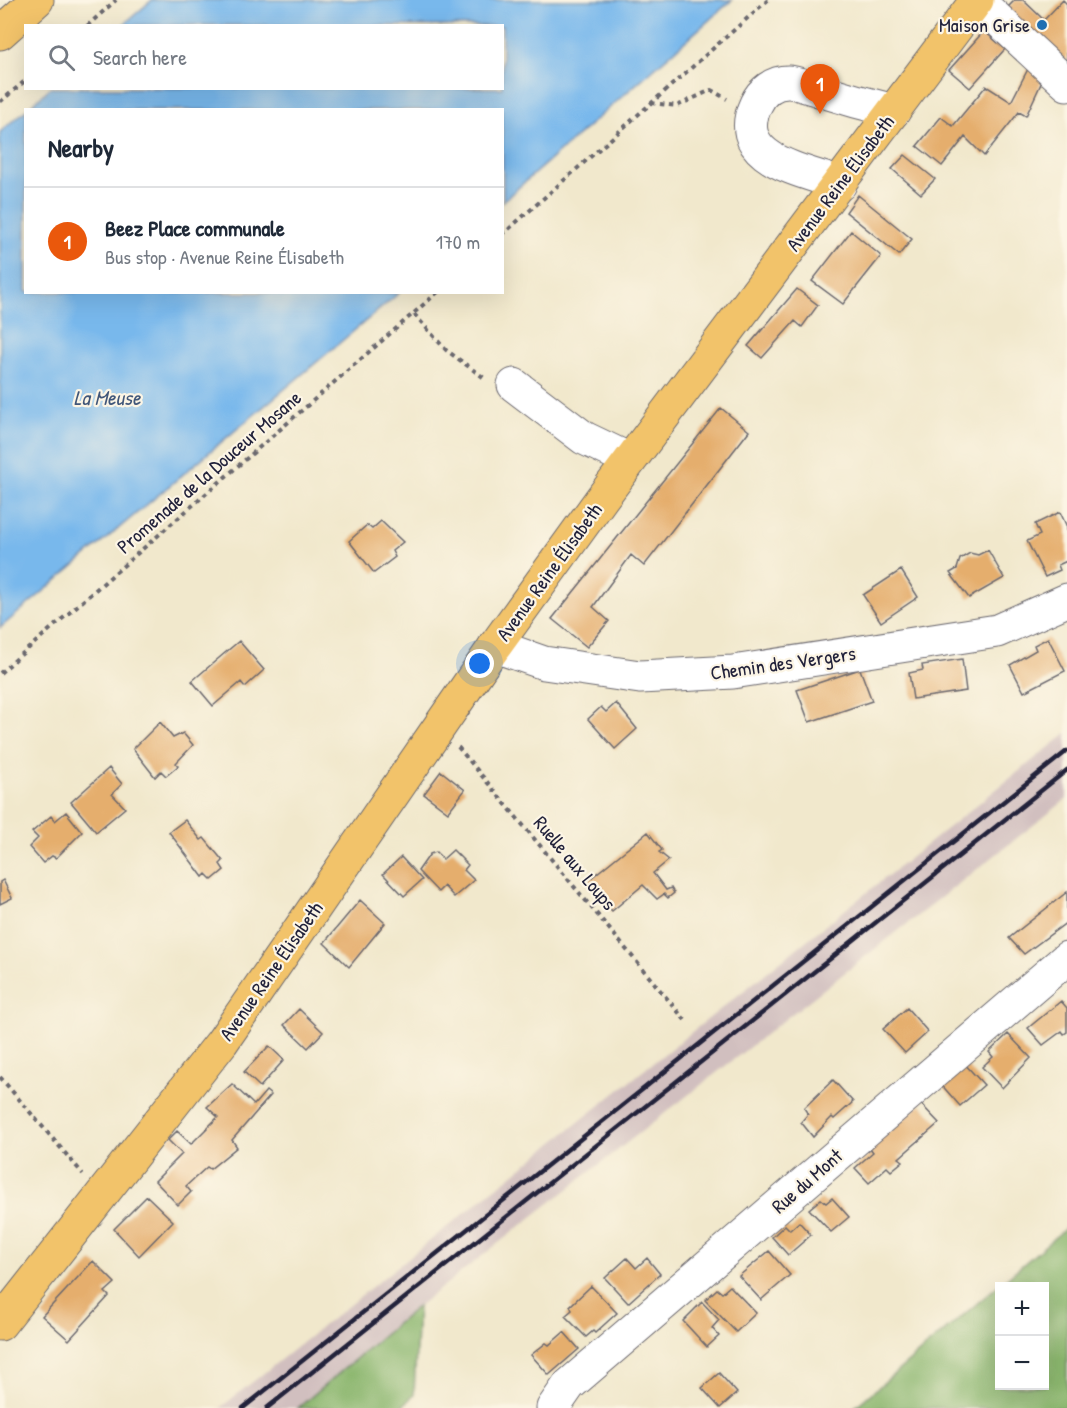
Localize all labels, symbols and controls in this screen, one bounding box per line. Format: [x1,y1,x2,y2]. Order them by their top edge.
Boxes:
place label: Maison Grise [939,11,1030,38]
marker: Maison Grise [1035,18,1049,32]
search box [24,24,504,90]
icon: search [45,41,78,74]
text: Search here [93,42,187,72]
pin: 1 [800,64,840,114]
street label: Avenue Reine Élisabeth [779,109,900,256]
text: Nearby [48,130,114,165]
text: Beez Place communale [105,213,285,243]
text: 1 [64,228,71,255]
text: 170 m [436,228,480,255]
text: Bus stop · Avenue Reine Élisabeth [105,243,344,270]
water label: La Meuse [74,383,142,412]
street label: Promenade de la Douceur Mosane [111,384,307,559]
street label: Avenue Reine Élisabeth [489,497,608,646]
street label: Chemin des Vergers [709,639,858,686]
your location [465,649,494,678]
street label: Ruelle aux Loups [528,810,623,916]
street label: Avenue Reine Élisabeth [212,896,329,1046]
street label: Rue du Mont [765,1142,849,1219]
map controls [995,1282,1049,1390]
button: + [995,1282,1049,1336]
button: − [995,1336,1049,1390]

